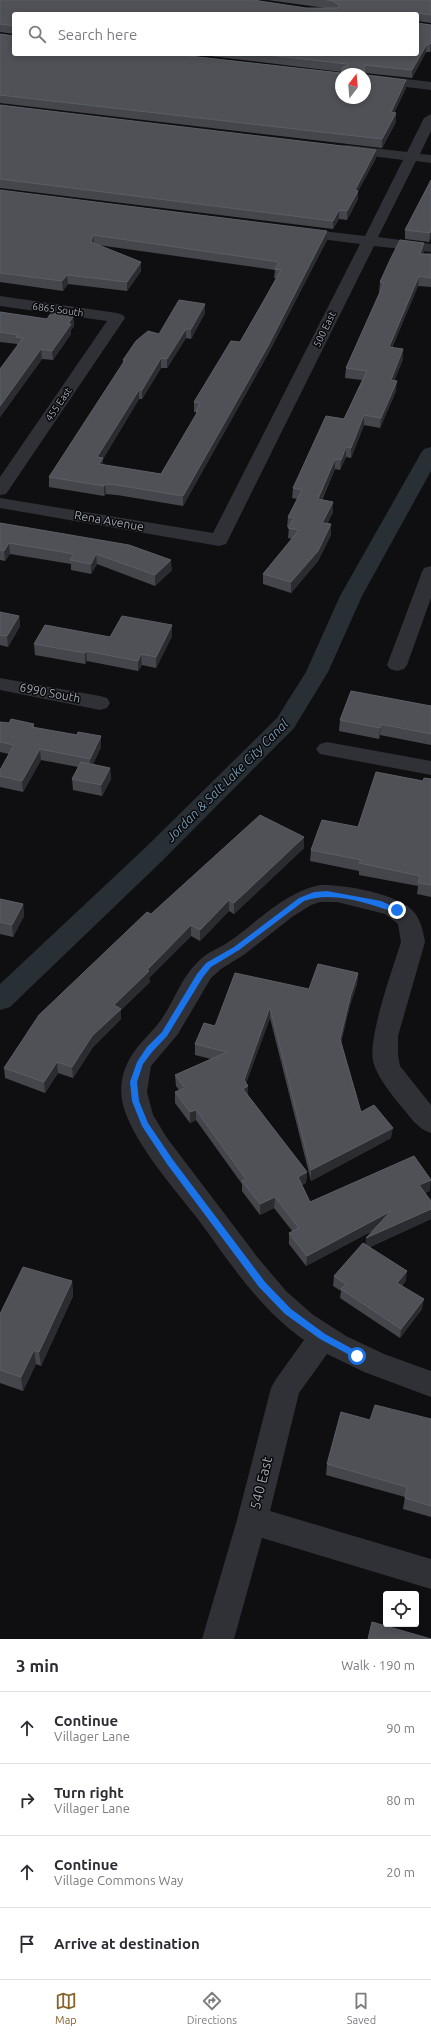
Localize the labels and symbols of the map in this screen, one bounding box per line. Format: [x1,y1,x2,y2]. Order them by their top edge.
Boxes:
north arrow [335,68,371,104]
street label: 6865 South [32,300,84,319]
street label: 500 East [311,310,338,349]
street label: 455 East [43,385,74,423]
street label: Rena Avenue [73,508,145,533]
street label: 6990 South [19,680,82,705]
water label: Jordan & Salt Lake City Canal [162,716,291,845]
route end [388,901,406,919]
route start [348,1347,366,1365]
street label: 540 East [247,1455,275,1511]

